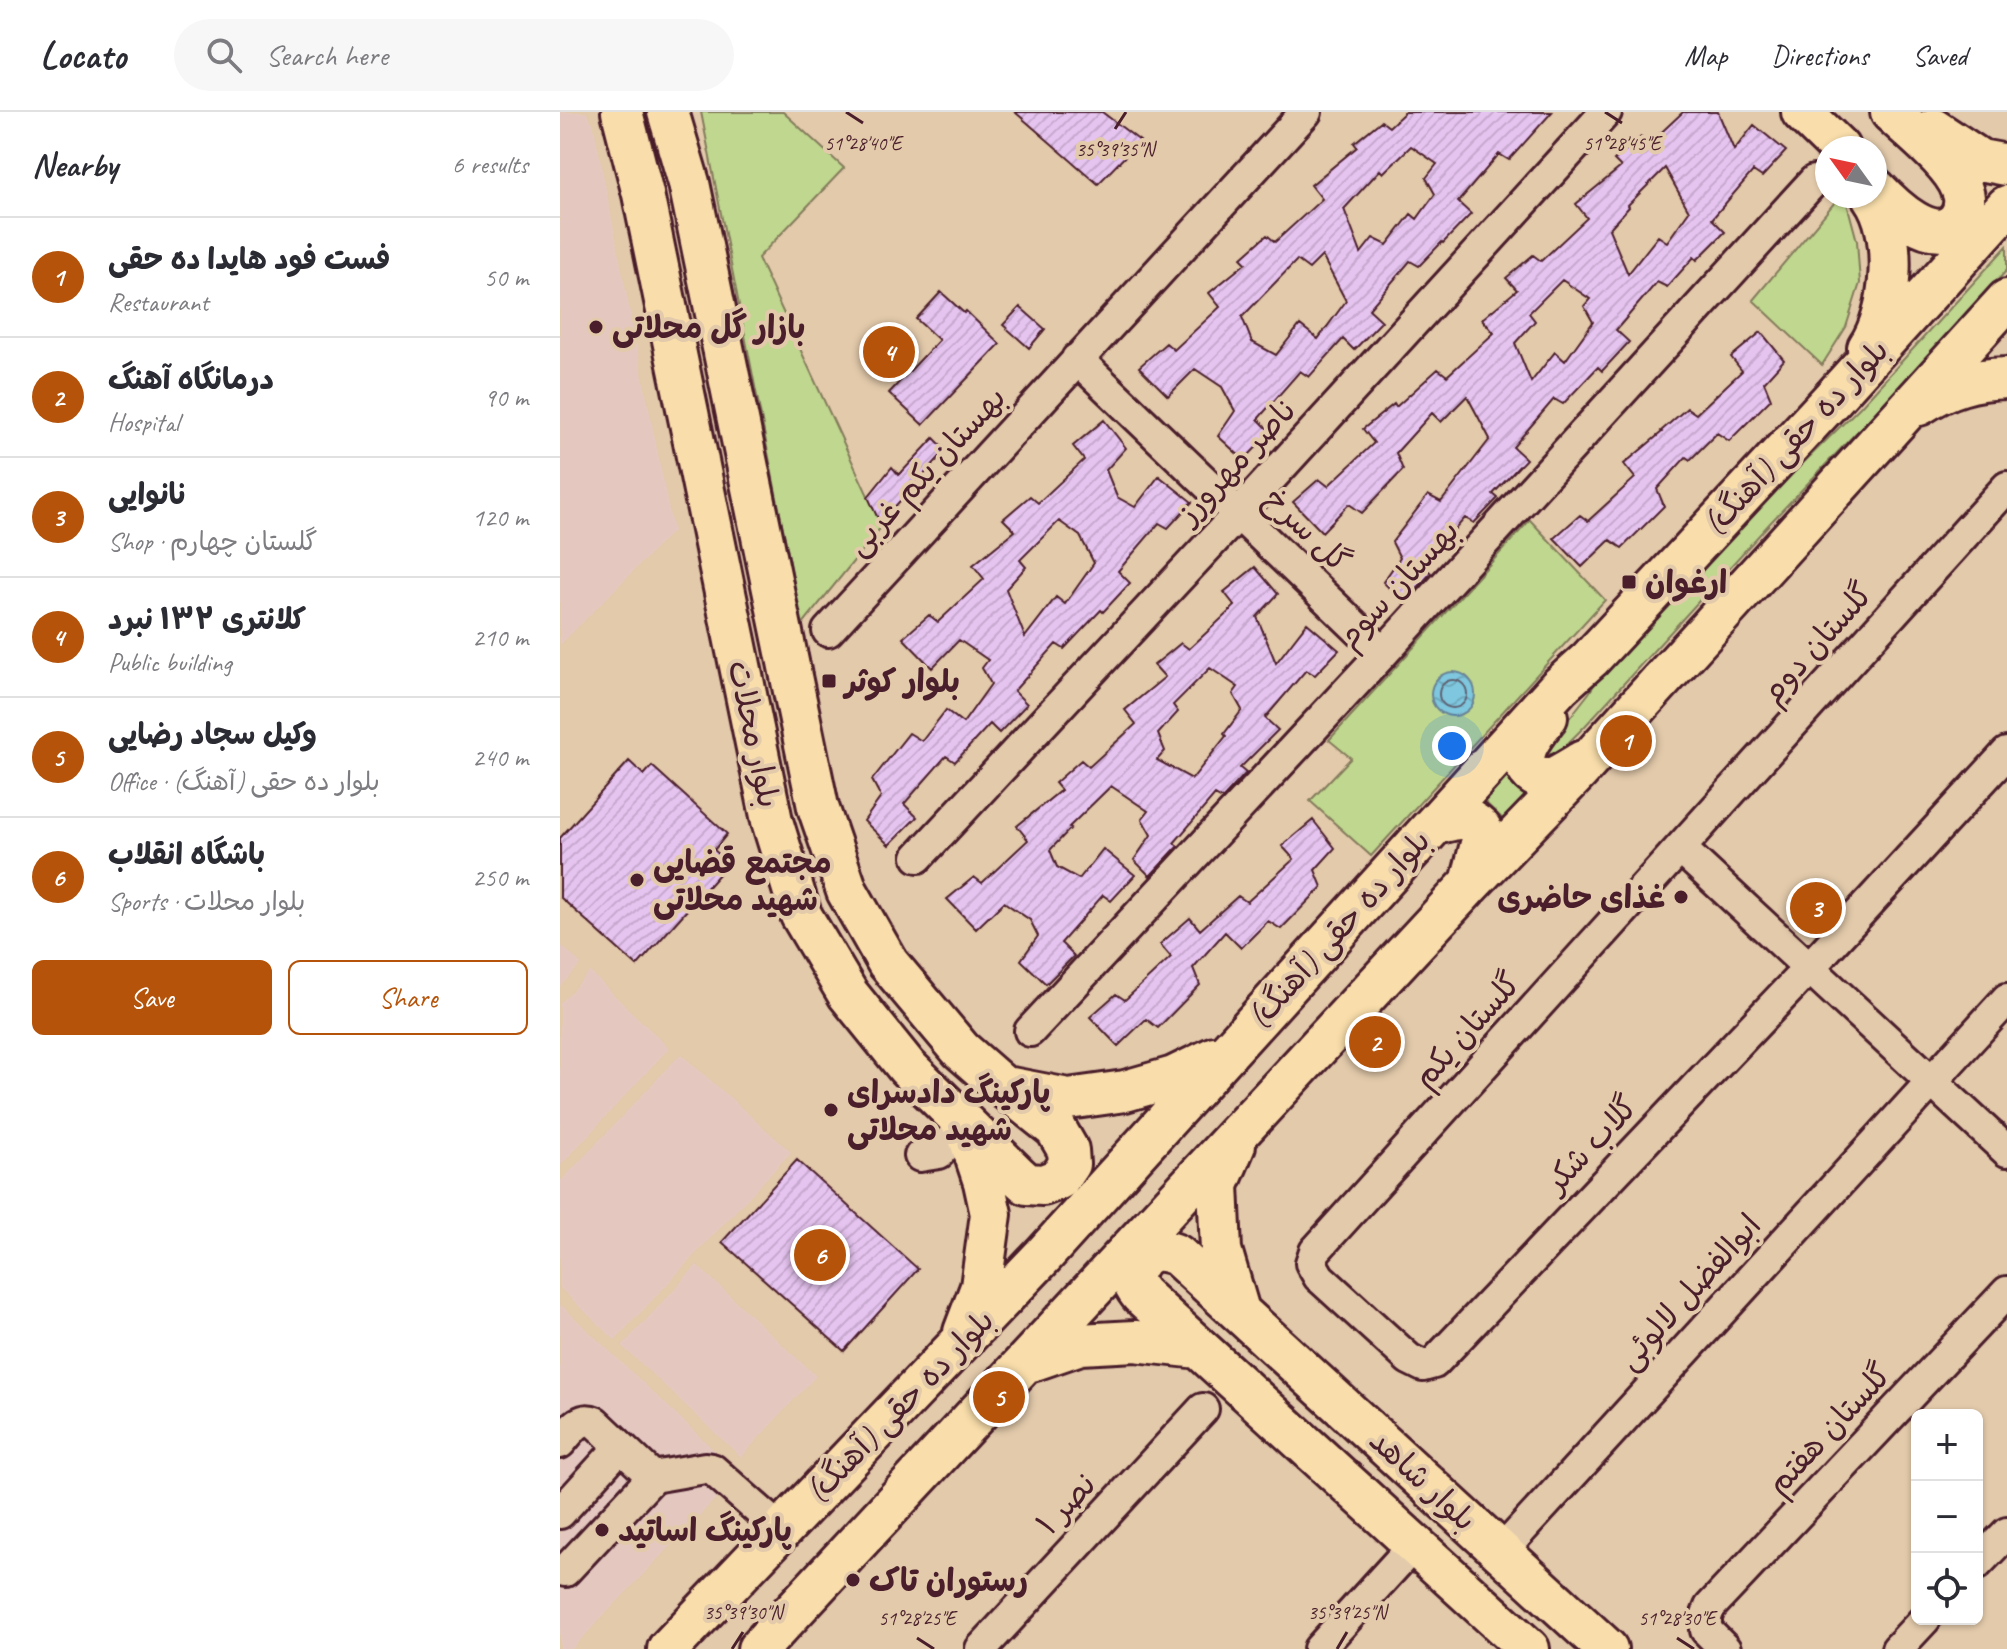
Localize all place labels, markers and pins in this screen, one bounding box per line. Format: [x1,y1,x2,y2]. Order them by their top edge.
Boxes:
place label: بازار گل محلاتی [612,307,806,348]
marker: بازار گل محلاتی [587,318,605,336]
pin: 4 [863,322,915,382]
place label: ارغوان [1645,562,1727,603]
marker: ارغوان [1620,573,1638,591]
place label: بلوار کوثر [842,661,960,702]
marker: بلوار کوثر [820,672,838,690]
pin: 1 [1600,711,1652,771]
place label: مجتمع قضایی شهید محلاتی [653,842,832,920]
marker: مجتمع قضایی شهید محلاتی [628,871,646,889]
place label: غذای حاضری [1497,877,1665,918]
pin: 3 [1790,878,1842,938]
marker: غذای حاضری [1672,888,1690,906]
pin: 2 [1349,1012,1401,1072]
place label: پارکینگ دادسرای شهید محلاتی [847,1072,1051,1150]
marker: پارکینگ دادسرای شهید محلاتی [822,1101,840,1119]
pin: 6 [794,1225,846,1285]
pin: 5 [973,1367,1025,1427]
place label: پارکینگ اساتید [618,1510,793,1551]
marker: پارکینگ اساتید [593,1521,611,1539]
place label: رستوران تاک [869,1560,1028,1601]
marker: رستوران تاک [844,1571,862,1589]

